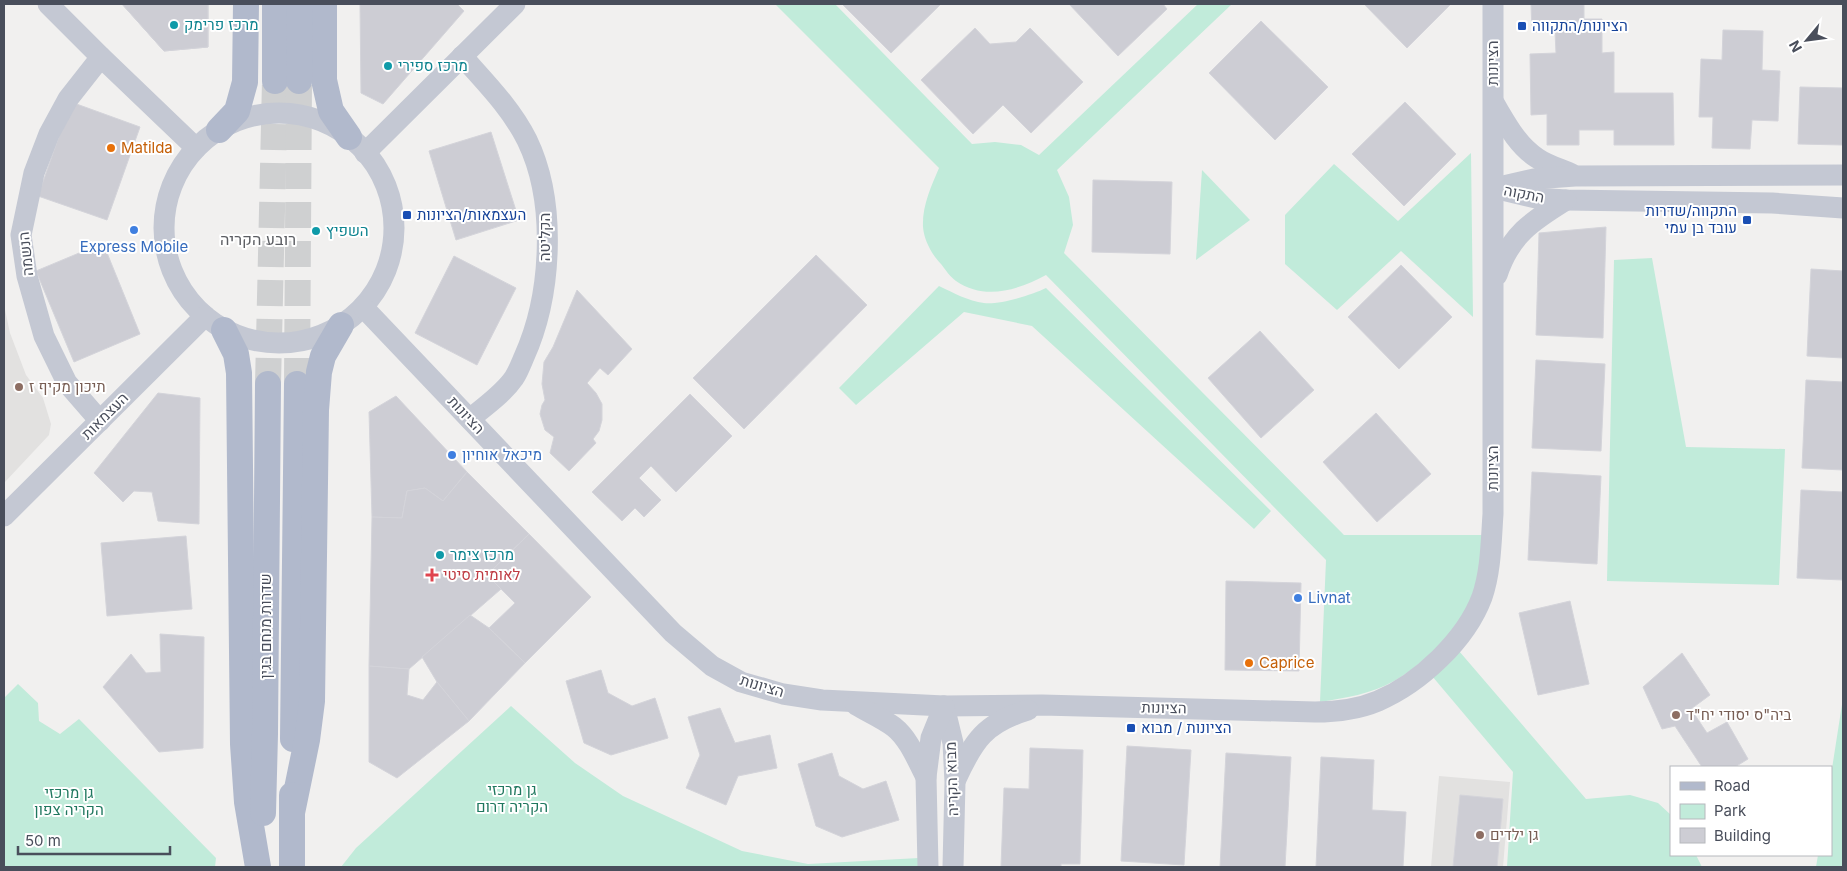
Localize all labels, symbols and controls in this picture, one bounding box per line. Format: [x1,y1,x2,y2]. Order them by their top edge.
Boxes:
place label: מרכז פרימק [184,15,259,34]
north arrow [1782,15,1832,65]
place label: הציונות/התקווה [1532,16,1628,35]
marker: מרכז פרימק [168,19,180,31]
marker: הציונות/התקווה [1516,20,1528,32]
text: N [1785,38,1805,55]
street label: הציונות [1483,40,1502,86]
place label: מרכז ספירי [398,56,468,75]
marker: מרכז ספירי [382,60,394,72]
place label: Matilda [121,138,173,157]
marker: Matilda [105,142,117,154]
street label: התקוה [1502,180,1546,207]
place label: התקווה/שדרות עובד בן עמי [1646,201,1737,237]
place label: העצמאות/הציונות [417,205,526,224]
marker: העצמאות/הציונות [401,209,413,221]
street label: הקליטה [535,213,554,261]
marker: התקווה/שדרות עובד בן עמי [1741,214,1753,226]
place label: השפיץ [326,221,369,240]
marker: Express Mobile [128,224,140,236]
marker: השפיץ [310,225,322,237]
district label: רובע הקריה [220,229,296,249]
street label: הנשמה [14,231,37,277]
place label: Express Mobile [80,237,188,256]
place label: תיכון מקיף ז [29,377,106,396]
marker: תיכון מקיף ז [13,381,25,393]
street label: העצמאות [77,388,132,443]
street label: הציונות [444,392,489,438]
place label: מיכאל אוחיון [462,445,542,464]
street label: הציונות [1483,445,1502,491]
marker: מיכאל אוחיון [446,449,458,461]
place label: מרכז צימר [450,545,514,564]
marker: מרכז צימר [434,549,446,561]
place label: לאומית סיטי [443,565,521,584]
marker: לאומית סיטי [425,568,439,582]
street label: שדרות מנחם בגין [256,573,275,679]
place label: Livnat [1308,588,1351,607]
marker: Livnat [1292,592,1304,604]
place label: Caprice [1259,653,1314,672]
marker: Caprice [1243,657,1255,669]
street label: הציונות [738,670,787,701]
street label: הציונות [1141,698,1187,717]
place label: ביה"ס יסודי יח"ד [1686,705,1792,724]
marker: ביה"ס יסודי יח"ד [1670,709,1682,721]
place label: הציונות / מבוא [1141,718,1232,737]
marker: הציונות / מבוא [1125,722,1137,734]
street label: מבוא הקריה [941,741,962,817]
legend [1670,766,1832,856]
text: Road [1714,776,1750,795]
park label: גן מרכזי הקריה דרום [476,780,548,816]
park label: גן מרכזי הקריה צפון [34,783,104,819]
text: Park [1714,801,1747,820]
scale bar [18,824,170,856]
place label: גן ילדים [1490,825,1539,844]
text: Building [1714,826,1771,845]
marker: גן ילדים [1474,829,1486,841]
text: 50 m [25,831,61,850]

